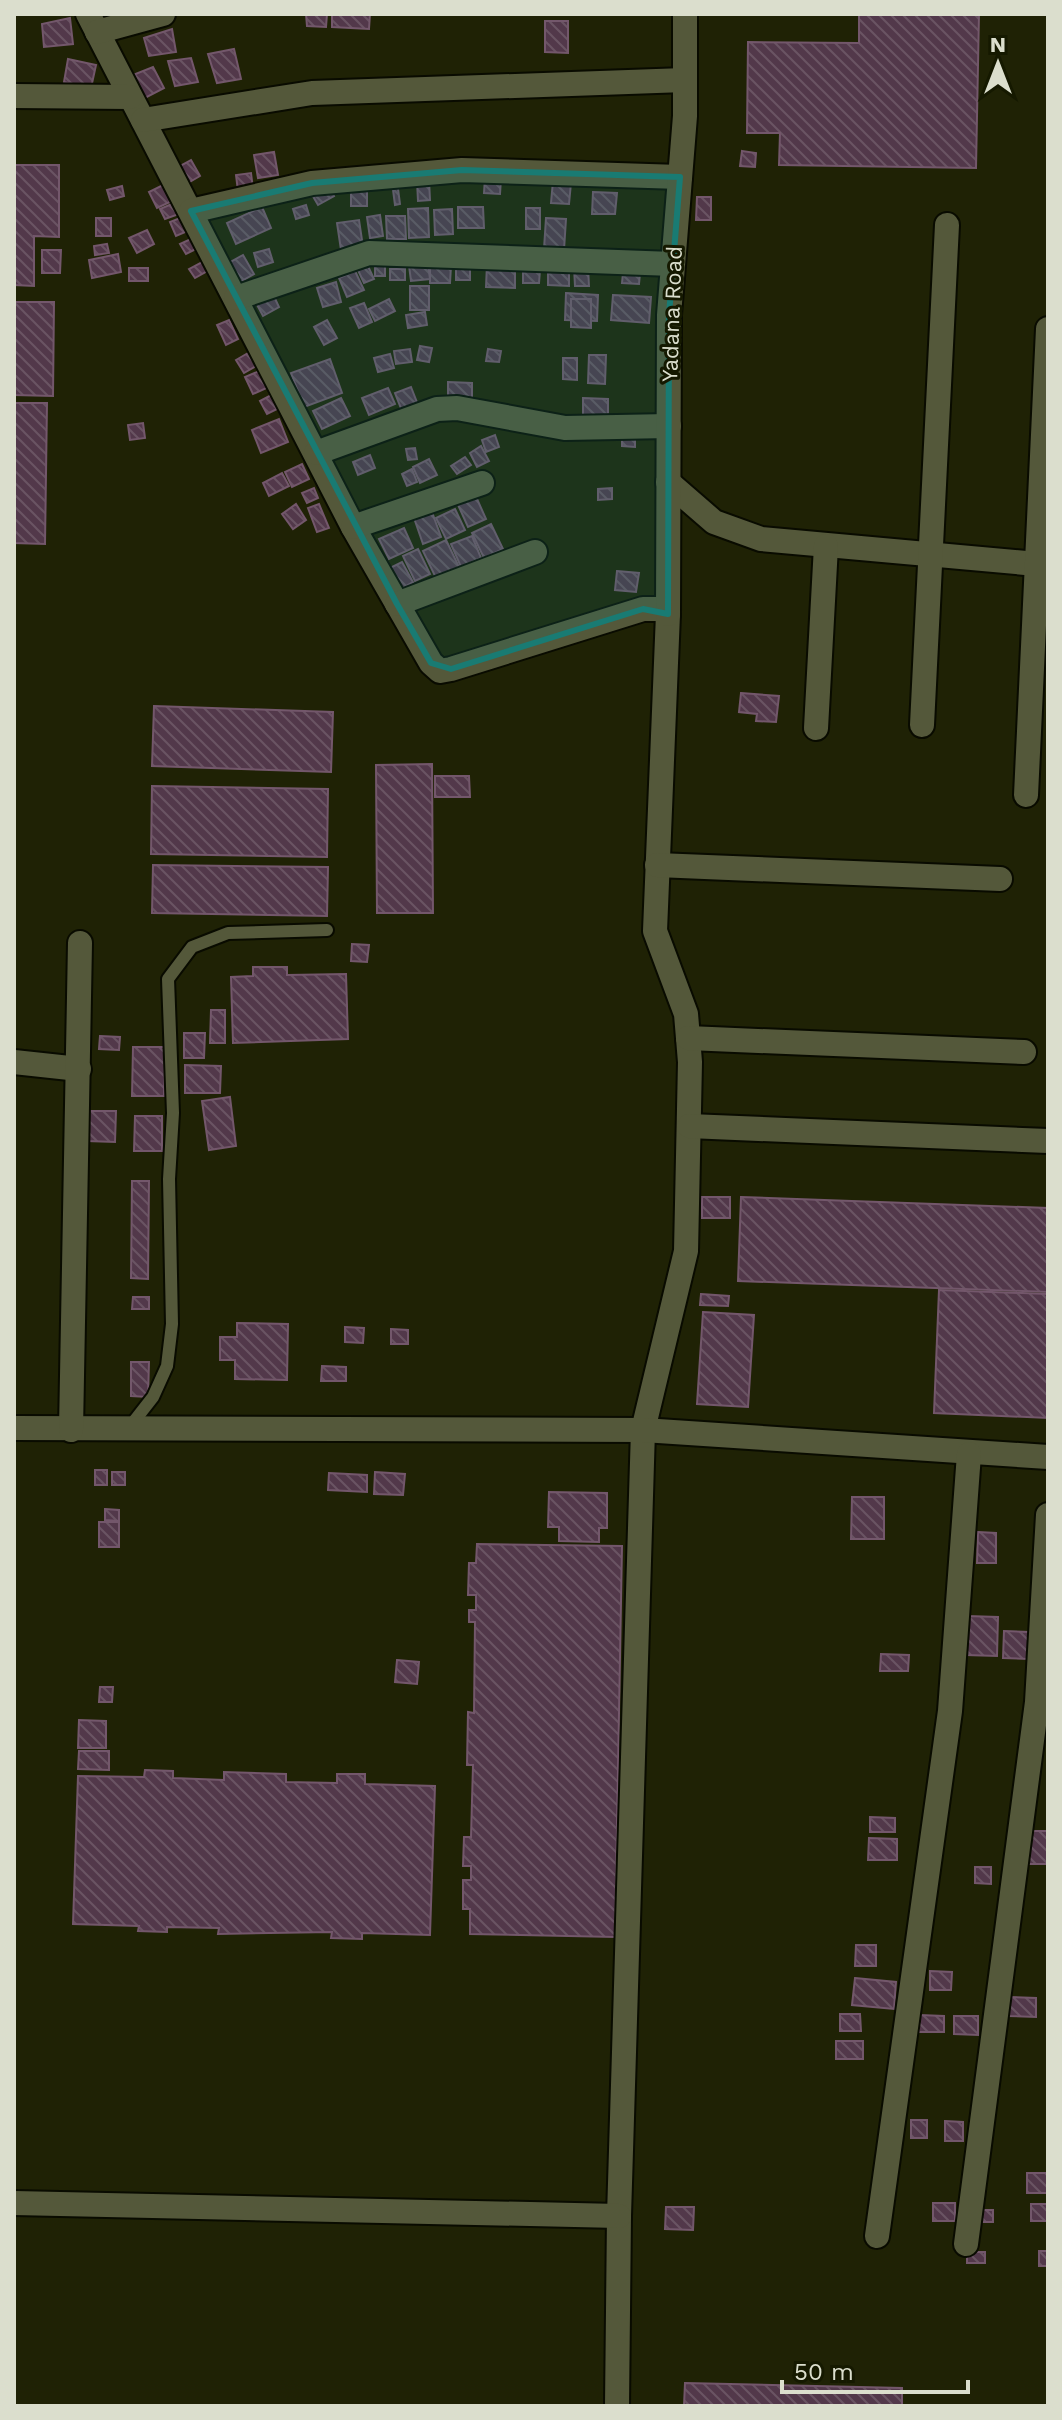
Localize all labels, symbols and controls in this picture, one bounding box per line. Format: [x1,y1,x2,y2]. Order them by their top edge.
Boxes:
north arrow [958,24,1038,104]
text: N [990,32,1006,57]
street label: Yadana Road [657,246,687,382]
scale bar [782,2344,968,2394]
text: 50 m [794,2358,854,2386]

